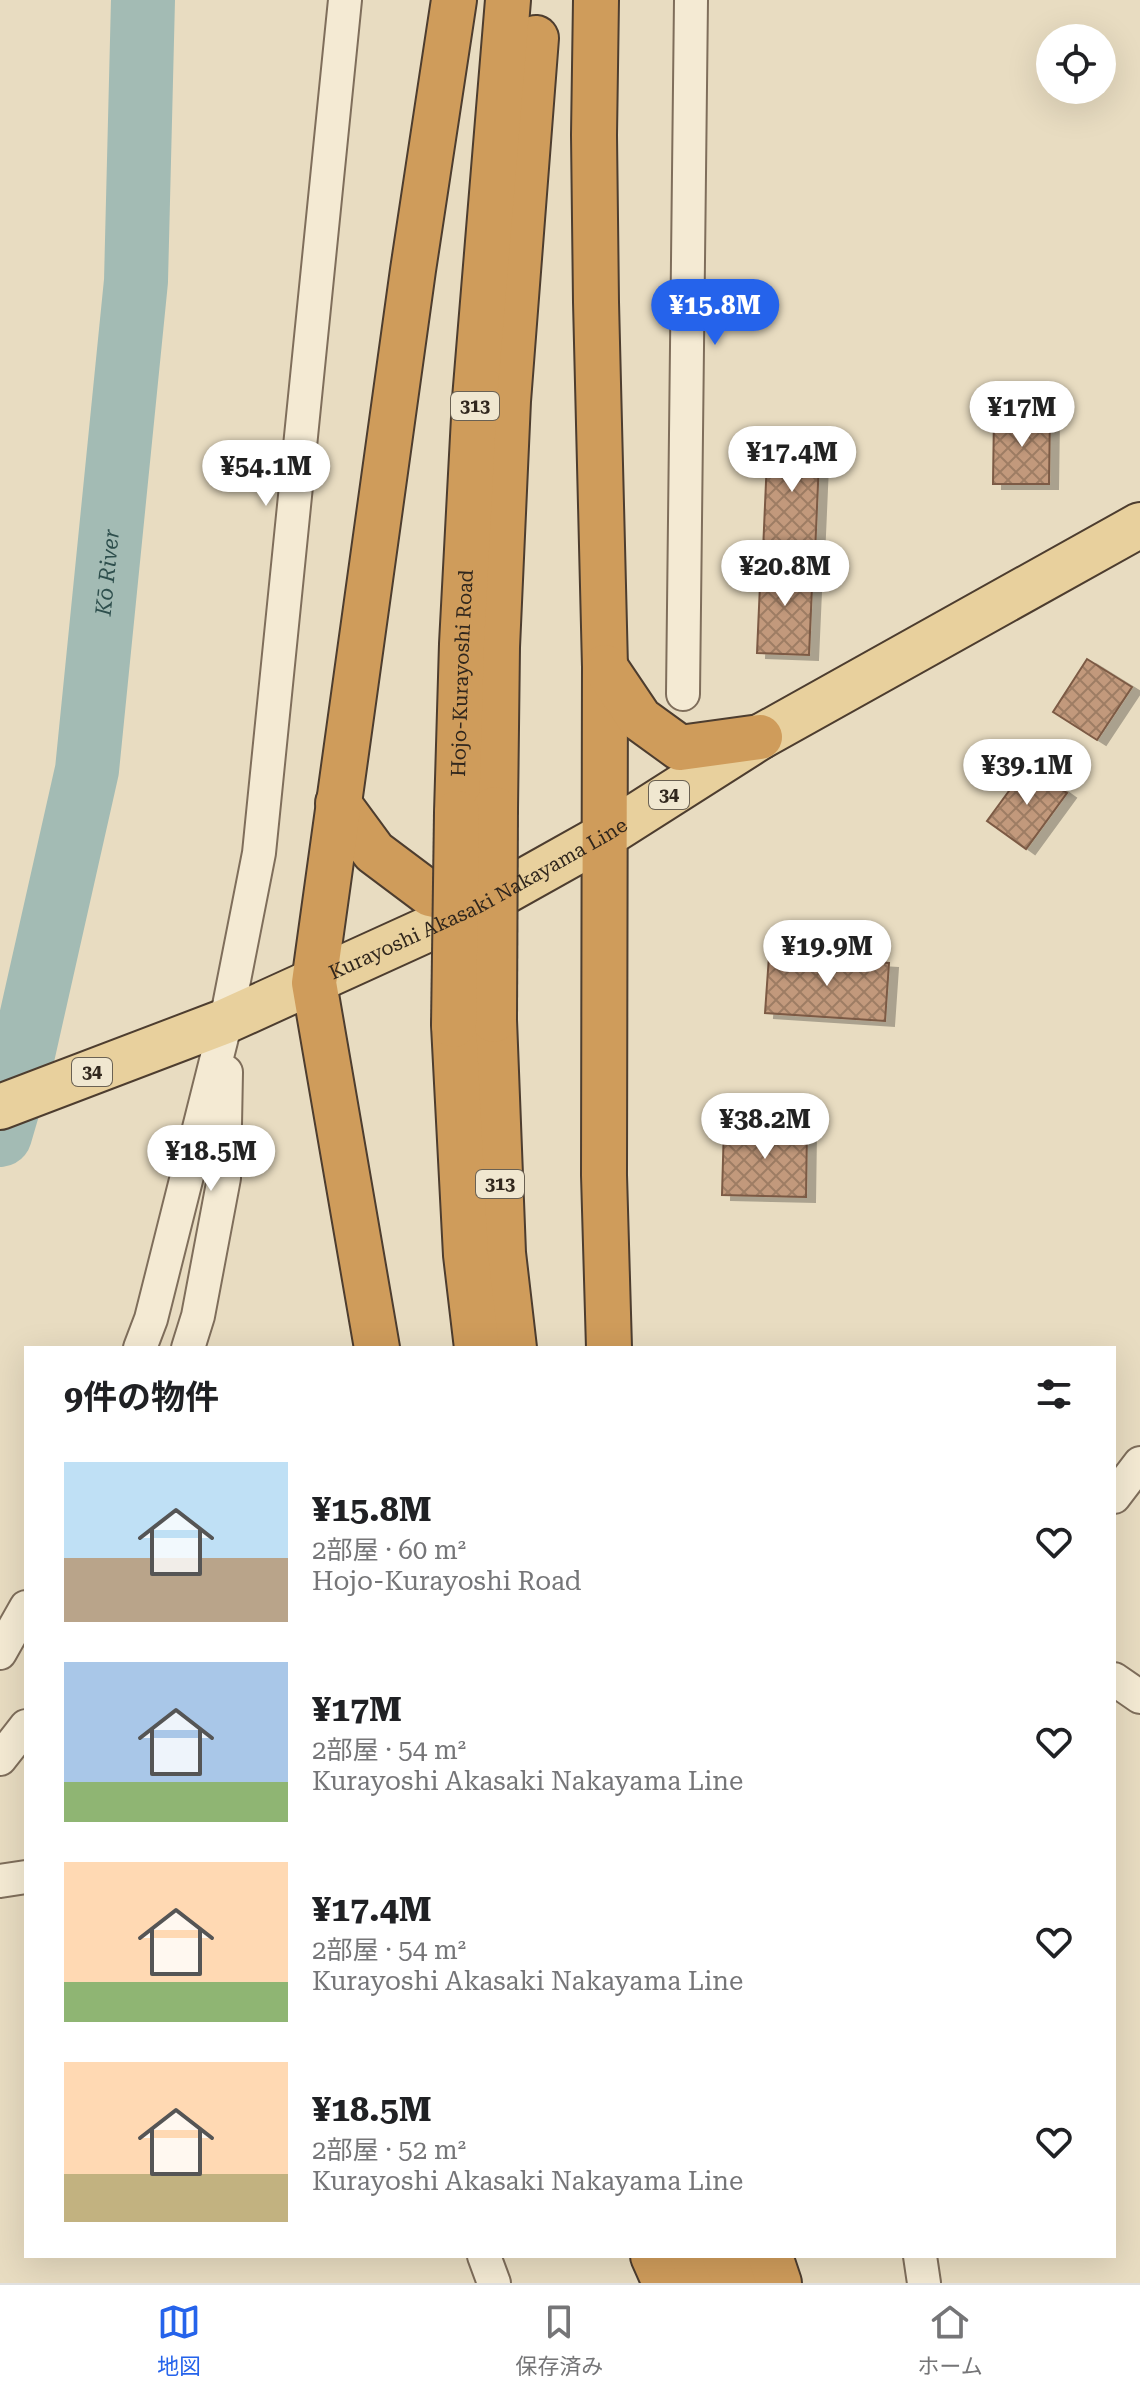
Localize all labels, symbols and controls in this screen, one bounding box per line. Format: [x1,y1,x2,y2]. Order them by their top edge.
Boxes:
map controls [1036,24,1116,104]
button: locate [1036,24,1116,104]
pin: ¥15.8M [650,279,780,347]
text: ¥15.8M [669,290,761,320]
pin: ¥17M [975,381,1069,449]
road number: 313 [451,392,499,420]
text: ¥17M [988,392,1056,422]
pin: ¥17.4M [727,426,857,494]
text: ¥17.4M [746,437,838,467]
pin: ¥54.1M [201,440,331,508]
text: ¥54.1M [220,451,312,481]
water label: Kō River [90,528,124,618]
pin: ¥20.8M [720,540,850,608]
text: ¥20.8M [739,551,831,581]
street label: Hojo-Kurayoshi Road [446,569,478,777]
pin: ¥39.1M [962,739,1092,807]
text: ¥39.1M [981,750,1073,780]
road number: 34 [649,781,689,809]
street label: Kurayoshi Akasaki Nakayama Line [325,813,632,985]
pin: ¥19.9M [762,920,892,988]
text: ¥19.9M [781,931,873,961]
road number: 34 [72,1058,112,1086]
pin: ¥38.2M [700,1093,830,1161]
text: ¥38.2M [719,1104,811,1134]
pin: ¥18.5M [146,1125,276,1193]
text: ¥18.5M [165,1136,257,1166]
road number: 313 [476,1170,524,1198]
icon: filters [1032,1372,1076,1416]
text: 9件の物件 [64,1377,219,1417]
text: ¥15.8M [312,1489,432,1529]
icon: home [128,1494,224,1590]
icon: heart [1032,1520,1076,1564]
text: 2部屋 · 60 m² [312,1535,466,1565]
text: Hojo-Kurayoshi Road [312,1566,582,1596]
text: ¥17M [312,1689,402,1729]
icon: home [128,1694,224,1790]
icon: heart [1032,1720,1076,1764]
text: 2部屋 · 54 m² [312,1735,466,1765]
text: Kurayoshi Akasaki Nakayama Line [312,1766,743,1796]
text: ¥17.4M [312,1889,432,1929]
icon: home [128,1894,224,1990]
icon: heart [1032,1920,1076,1964]
text: 2部屋 · 54 m² [312,1935,466,1965]
text: Kurayoshi Akasaki Nakayama Line [312,1966,743,1996]
text: ¥18.5M [312,2089,432,2129]
icon: home [128,2094,224,2190]
icon: heart [1032,2120,1076,2164]
text: 2部屋 · 52 m² [312,2135,466,2165]
text: Kurayoshi Akasaki Nakayama Line [312,2166,743,2196]
tab: 地図 [157,2300,201,2380]
tab: 保存済み [515,2300,603,2380]
tab: ホーム [918,2300,983,2380]

